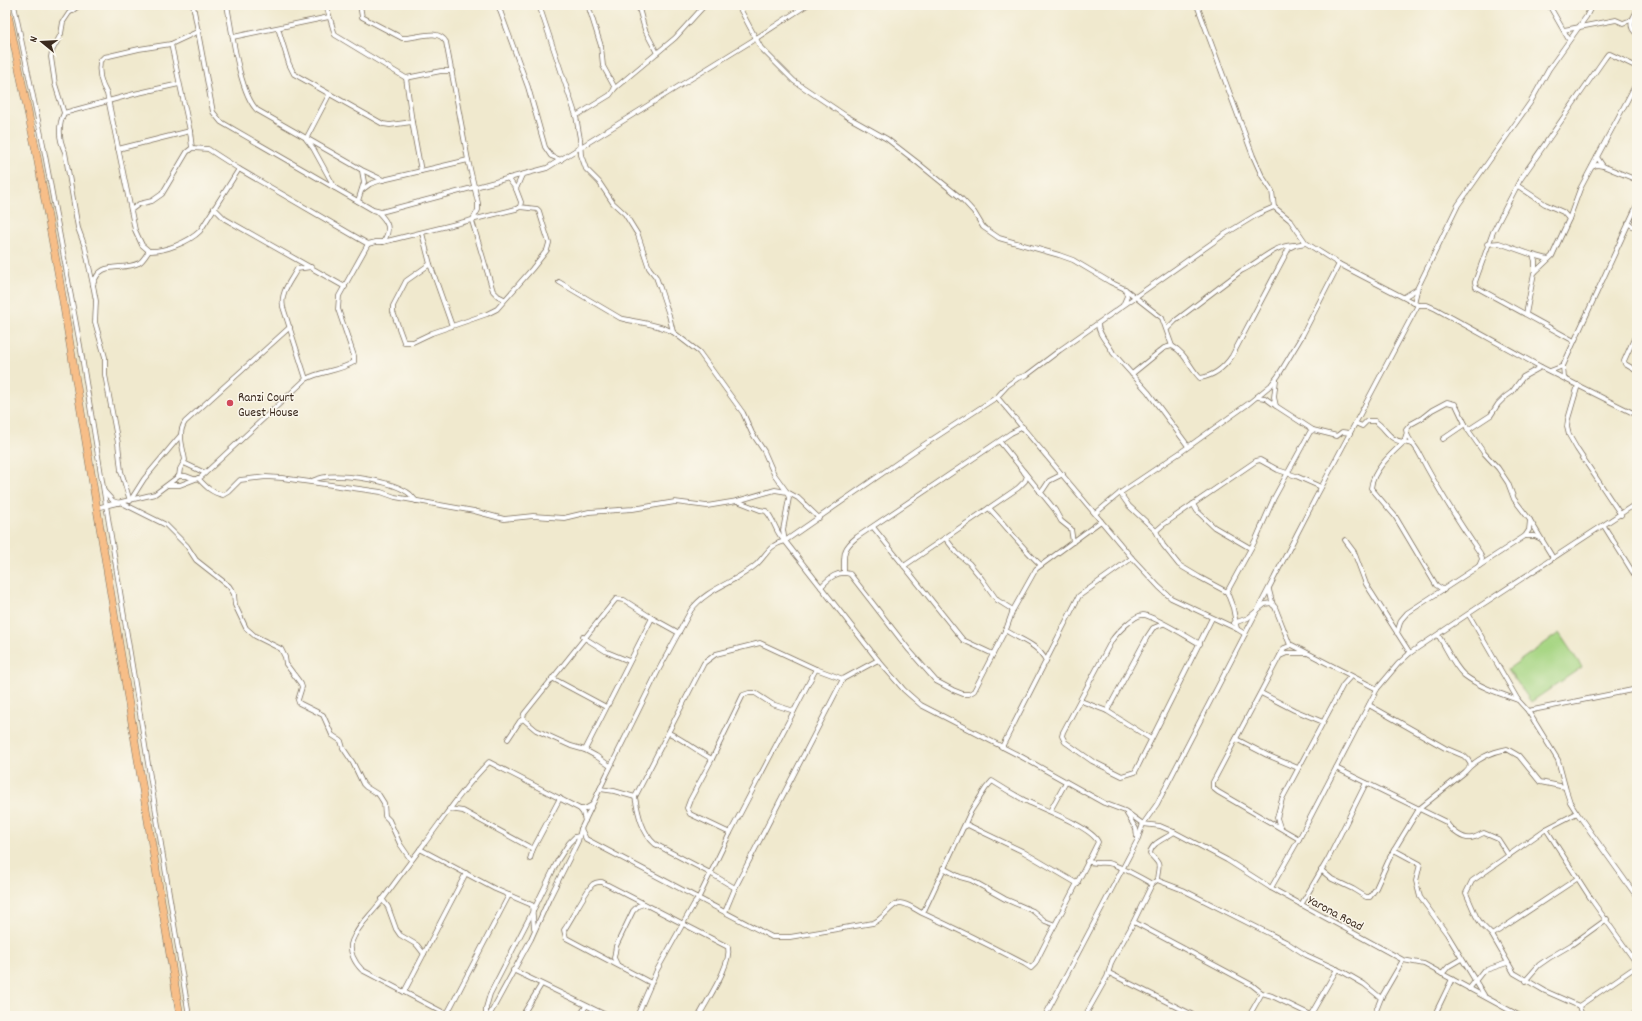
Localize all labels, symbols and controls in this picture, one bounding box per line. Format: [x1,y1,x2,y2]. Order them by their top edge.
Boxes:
north arrow [22,22,62,62]
text: N [26,34,43,45]
place label: Ranzi Court Guest House [238,389,299,423]
marker: Ranzi Court Guest House [225,398,235,408]
street label: Yarona Road [1303,892,1366,937]

